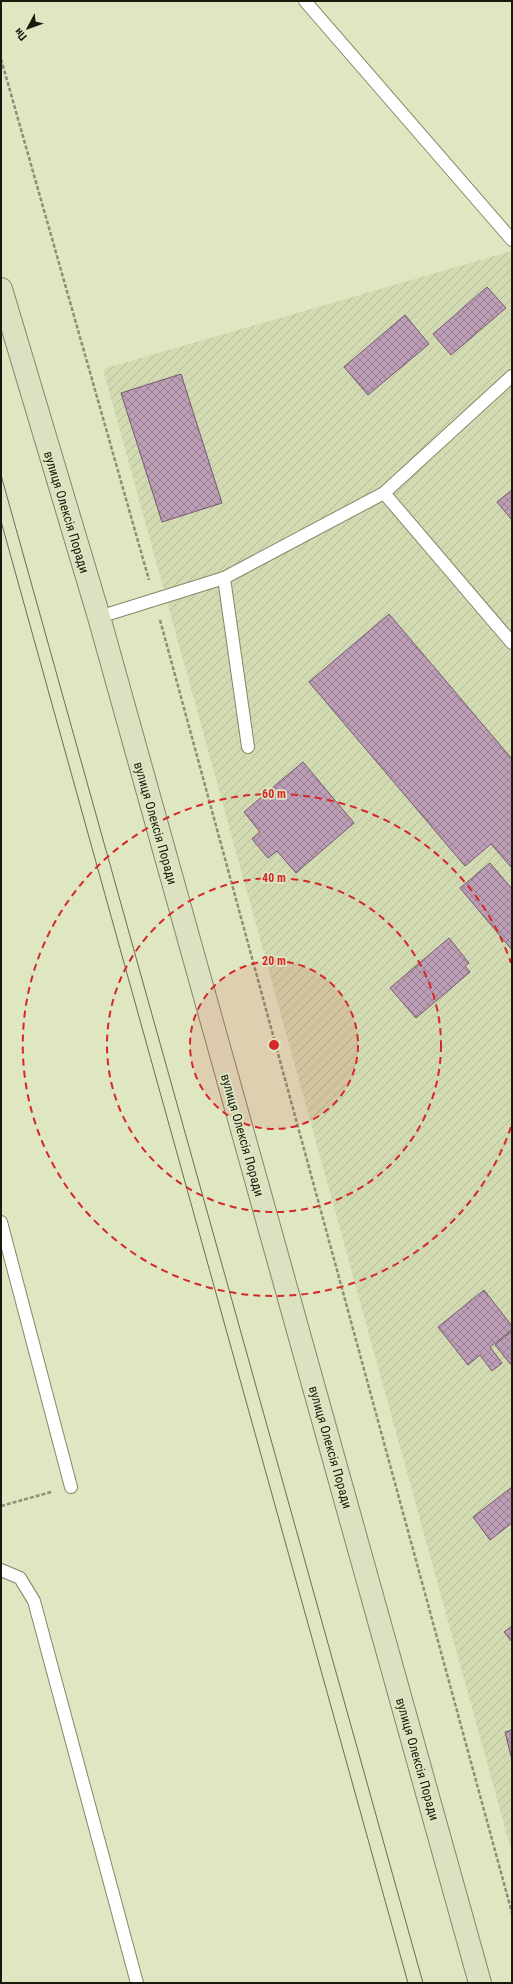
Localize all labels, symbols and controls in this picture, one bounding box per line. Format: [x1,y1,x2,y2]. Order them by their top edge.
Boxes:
north arrow [8,8,48,48]
text: Пн [12,25,30,43]
street label: вулиця Олексія Поради [41,449,92,575]
street label: вулиця Олексія Поради [131,760,180,886]
text: 60 m [262,787,286,801]
text: 40 m [262,871,286,885]
text: 20 m [262,954,286,968]
centre of rings [267,1038,281,1052]
street label: вулиця Олексія Поради [218,1072,267,1198]
street label: вулиця Олексія Поради [306,1384,355,1510]
street label: вулиця Олексія Поради [393,1696,442,1822]

